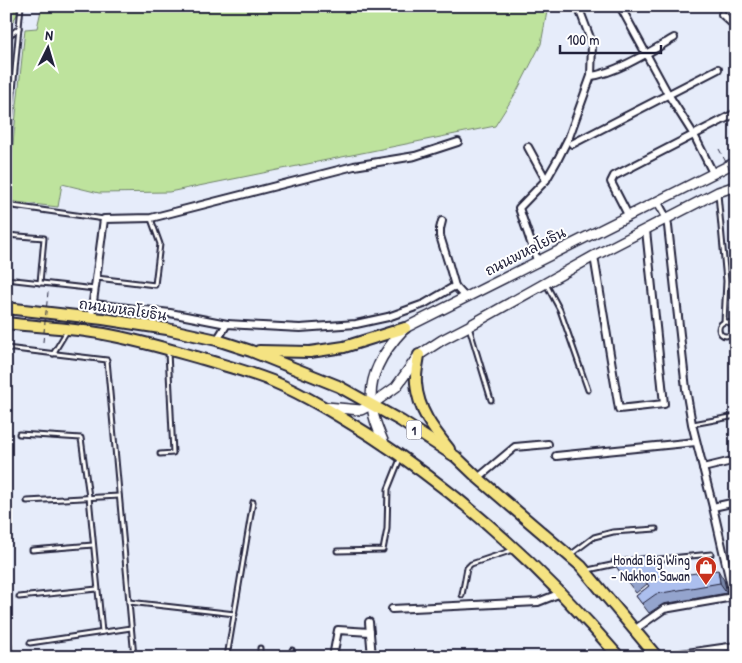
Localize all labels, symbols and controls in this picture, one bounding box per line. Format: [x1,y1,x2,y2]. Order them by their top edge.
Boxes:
north arrow [22,22,72,72]
scale bar [560,22,661,54]
text: N [45,25,54,44]
text: 100 m [567,29,600,50]
street label: ถนนพหลโยธิน [481,222,569,280]
street label: ถนนพหลโยธิน [78,293,169,325]
road number: 1 [406,420,422,440]
place label: Honda Big Wing - Nakhon Sawan [611,550,690,585]
shop icon: Honda Big Wing - Nakhon Sawan [694,555,718,586]

